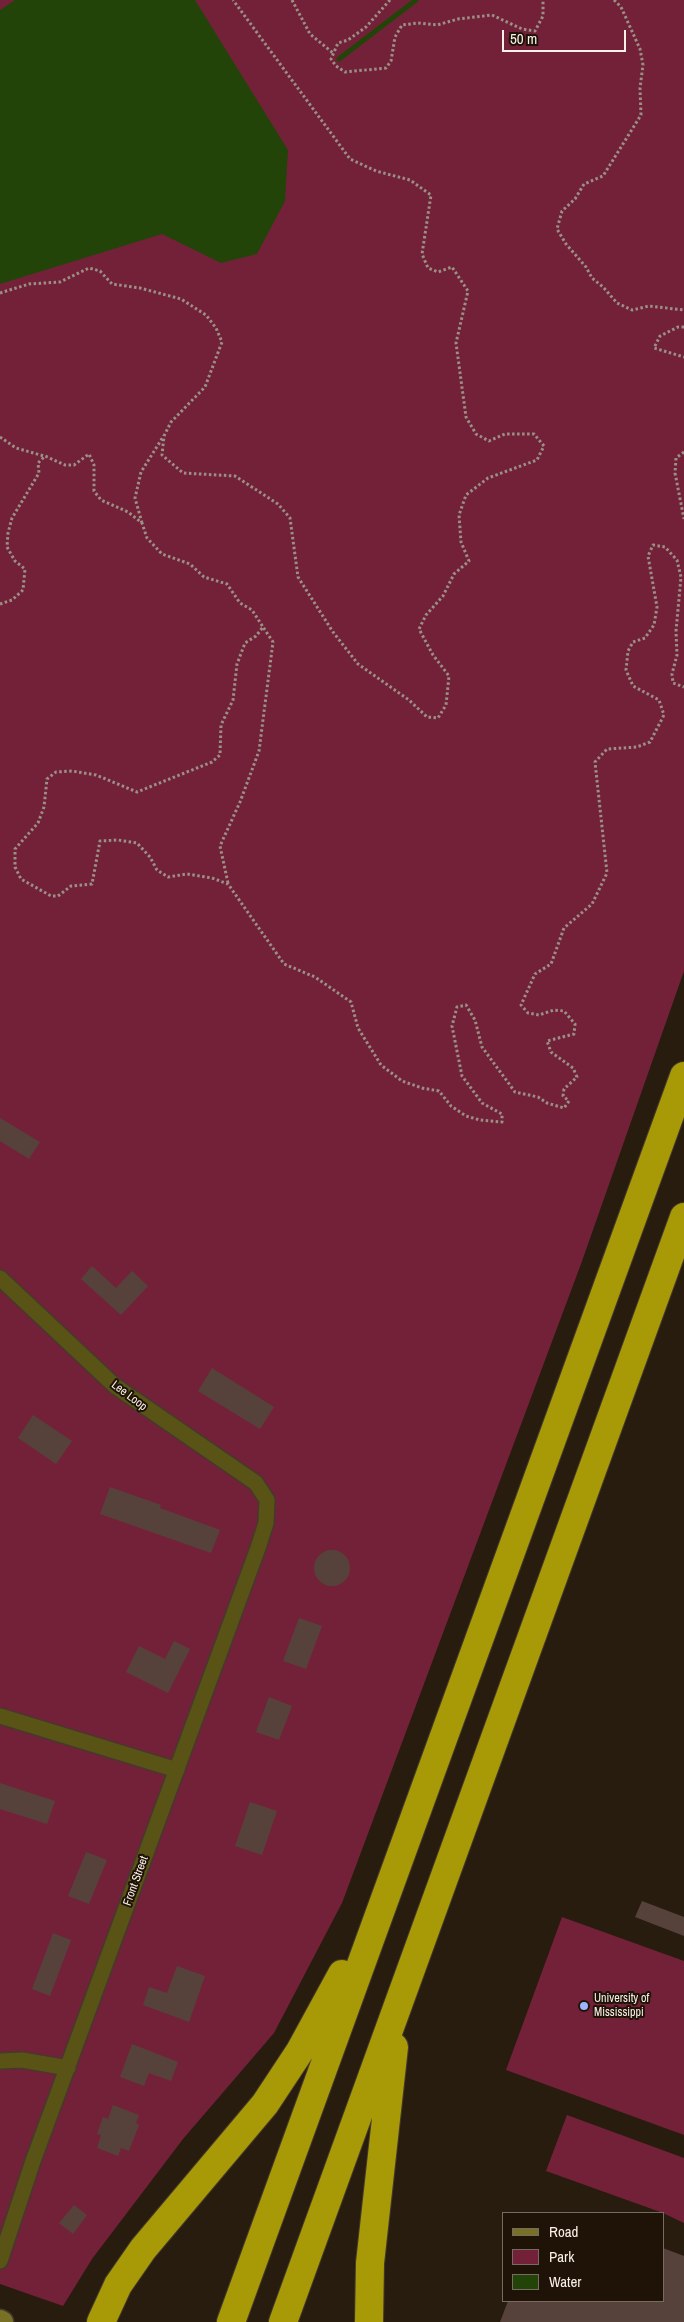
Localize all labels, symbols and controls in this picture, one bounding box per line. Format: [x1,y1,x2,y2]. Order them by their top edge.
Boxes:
scale bar [504,20,628,52]
text: 50 m [510,28,537,49]
street label: Lee Loop [108,1378,150,1414]
street label: Front Street [120,1854,152,1908]
place label: University of Mississippi [594,1992,649,2020]
marker: University of Mississippi [578,2000,590,2012]
legend [502,2212,664,2302]
text: Road [549,2221,578,2242]
text: Park [549,2246,574,2267]
text: Water [549,2271,581,2292]

